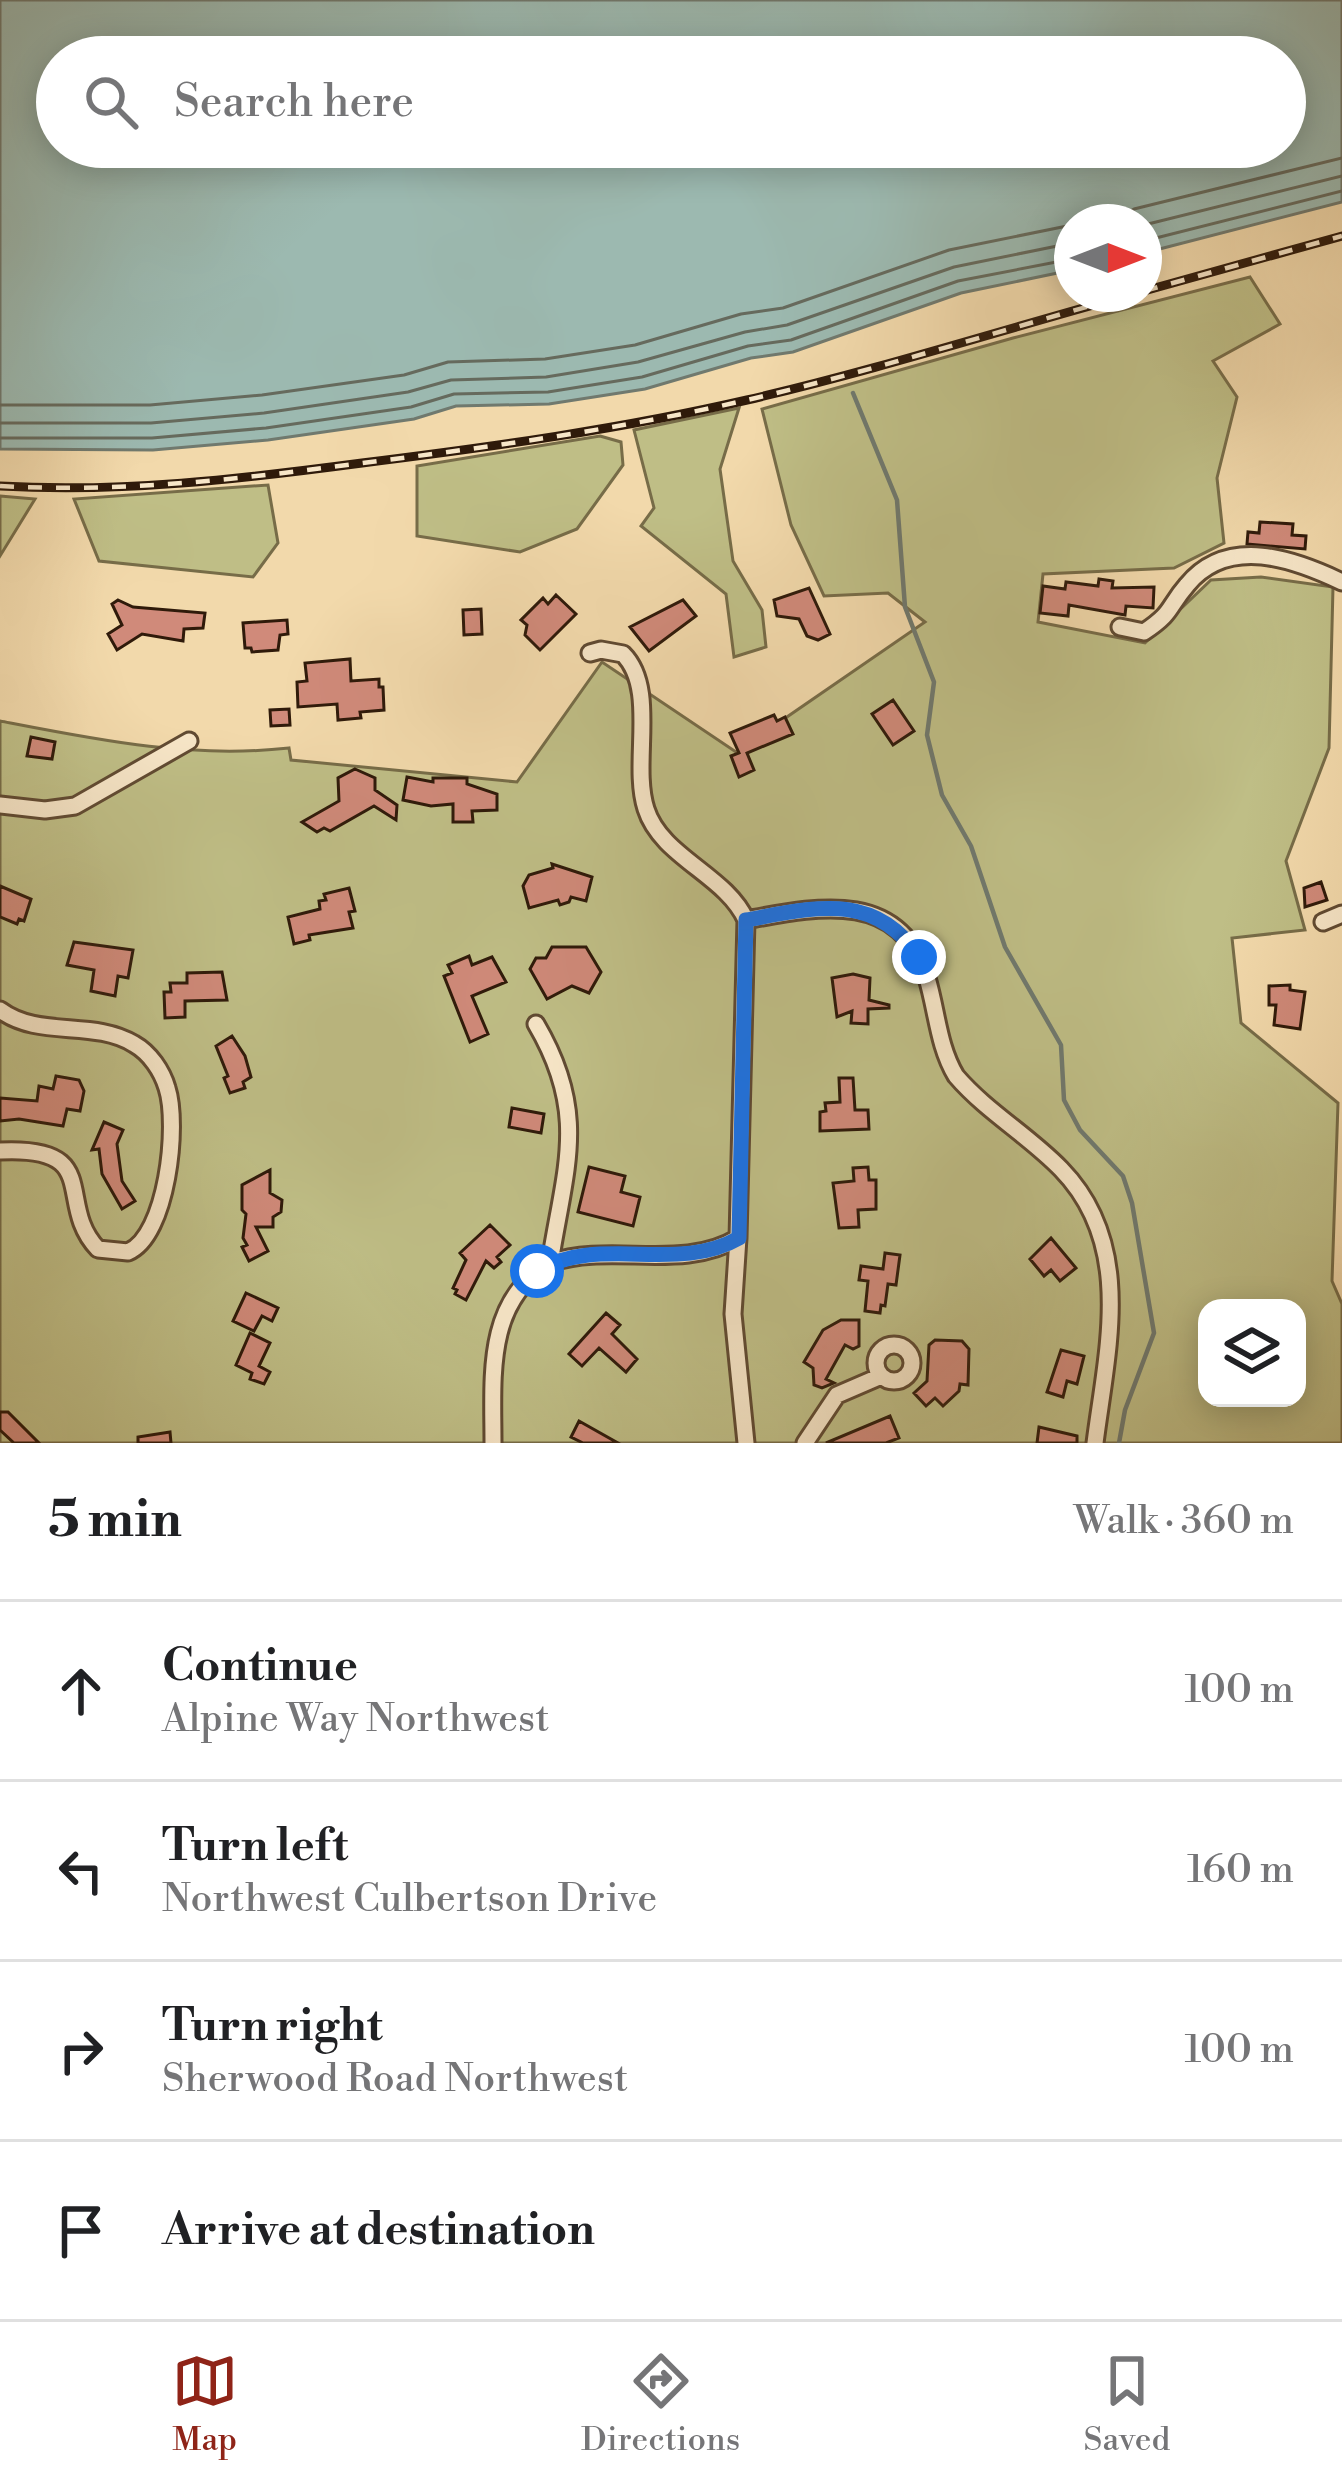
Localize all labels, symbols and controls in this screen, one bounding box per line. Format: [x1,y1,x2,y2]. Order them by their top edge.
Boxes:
search box [36,36,1306,168]
icon: search [78,69,144,135]
text: Search here [174,74,414,131]
north arrow [1054,204,1162,312]
route end [892,930,946,984]
route start [510,1244,564,1298]
map controls [1198,1299,1306,1407]
button: layers [1198,1299,1306,1407]
text: 5 min [48,1489,182,1553]
text: Walk · 360 m [1074,1497,1294,1546]
text: Continue [162,1638,358,1695]
icon: ahead [48,1658,114,1724]
text: 100 m [1185,1666,1294,1715]
text: Alpine Way Northwest [162,1695,549,1744]
text: Turn left [162,1818,348,1875]
icon: left [48,1838,114,1904]
text: 160 m [1187,1846,1294,1895]
text: Northwest Culbertson Drive [162,1875,657,1924]
text: Turn right [162,1998,383,2055]
icon: right [48,2018,114,2084]
text: 100 m [1185,2026,1294,2075]
text: Sherwood Road Northwest [162,2055,628,2104]
icon: arrive [48,2198,114,2264]
text: Arrive at destination [162,2202,595,2259]
tab: Map [172,2348,238,2461]
tab: Directions [581,2348,740,2461]
tab: Saved [1084,2348,1170,2461]

